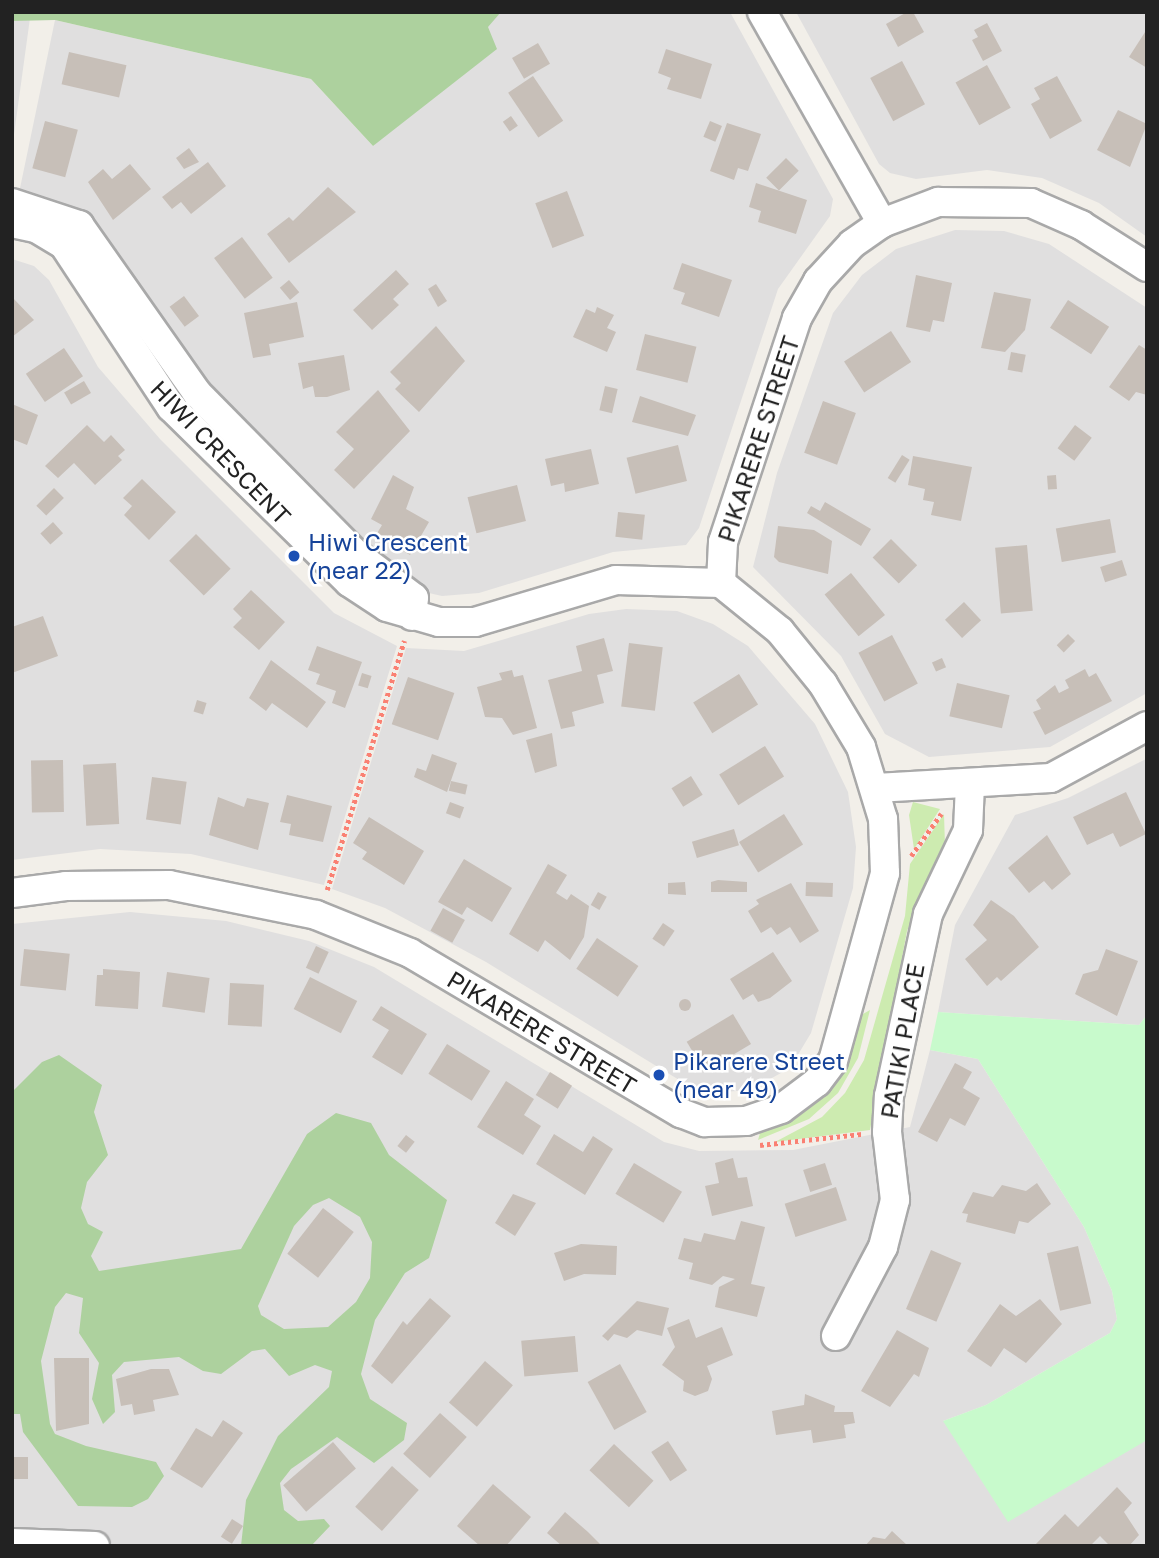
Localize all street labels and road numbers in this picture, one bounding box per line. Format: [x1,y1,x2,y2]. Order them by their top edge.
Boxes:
street label: PIKARERE STREET [711,332,805,546]
street label: HIWI CRESCENT [145,374,297,530]
street label: PATIKI PLACE [874,961,930,1121]
street label: PIKARERE STREET [442,964,642,1100]

